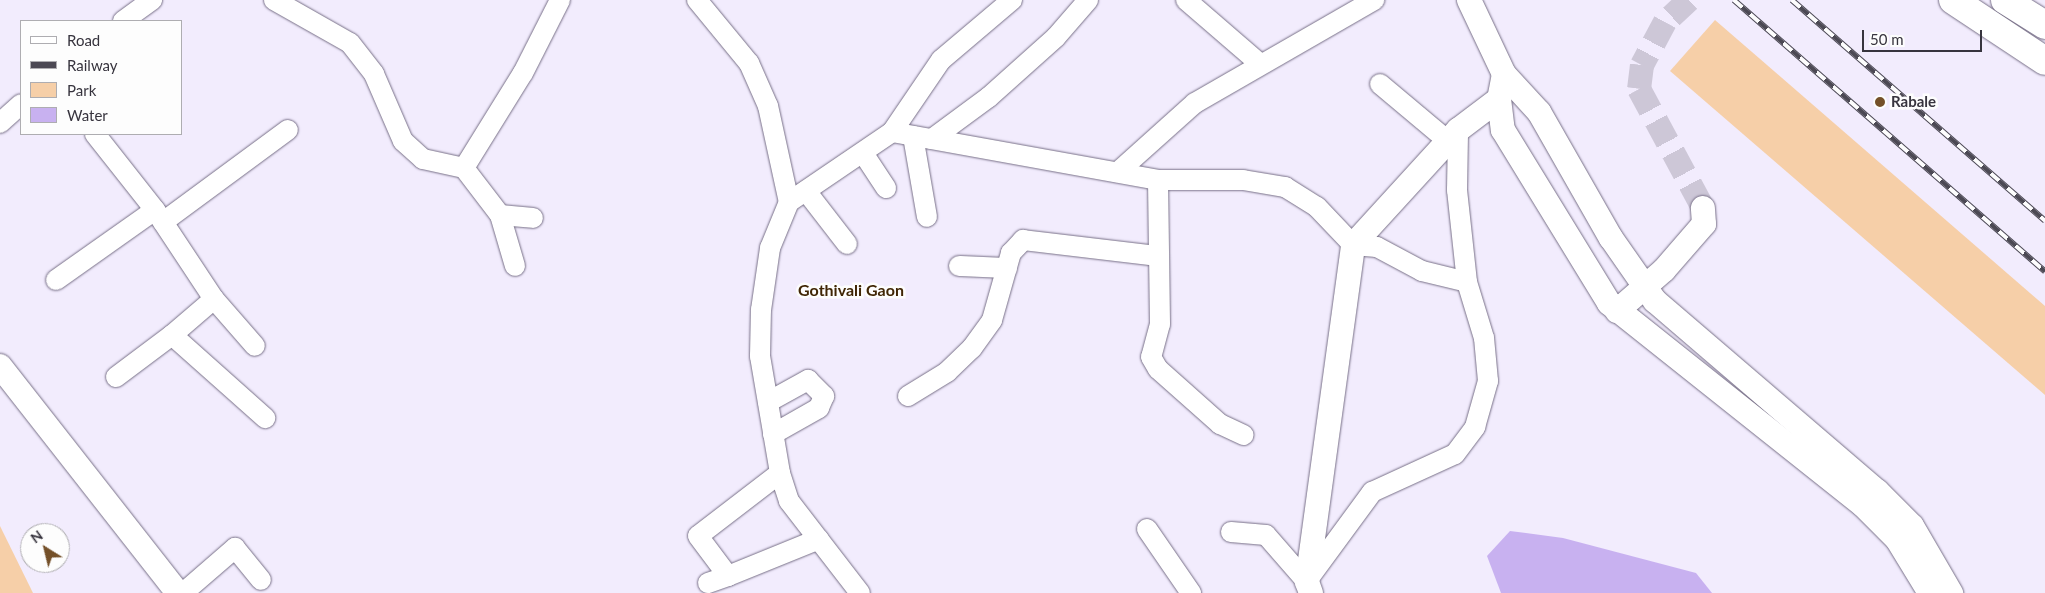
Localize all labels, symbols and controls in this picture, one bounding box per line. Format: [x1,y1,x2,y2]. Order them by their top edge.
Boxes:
legend [20,20,182,135]
scale bar [1865,20,1985,52]
text: 50 m [1870,30,1904,48]
text: Road [67,31,100,49]
text: Railway [67,56,118,74]
text: Park [67,81,96,99]
place label: Rabale [1891,93,1936,111]
marker: Rabale [1873,95,1887,109]
text: Water [67,106,108,124]
district label: Gothivali Gaon [798,280,904,300]
north arrow [20,523,70,573]
text: N [27,526,46,546]

